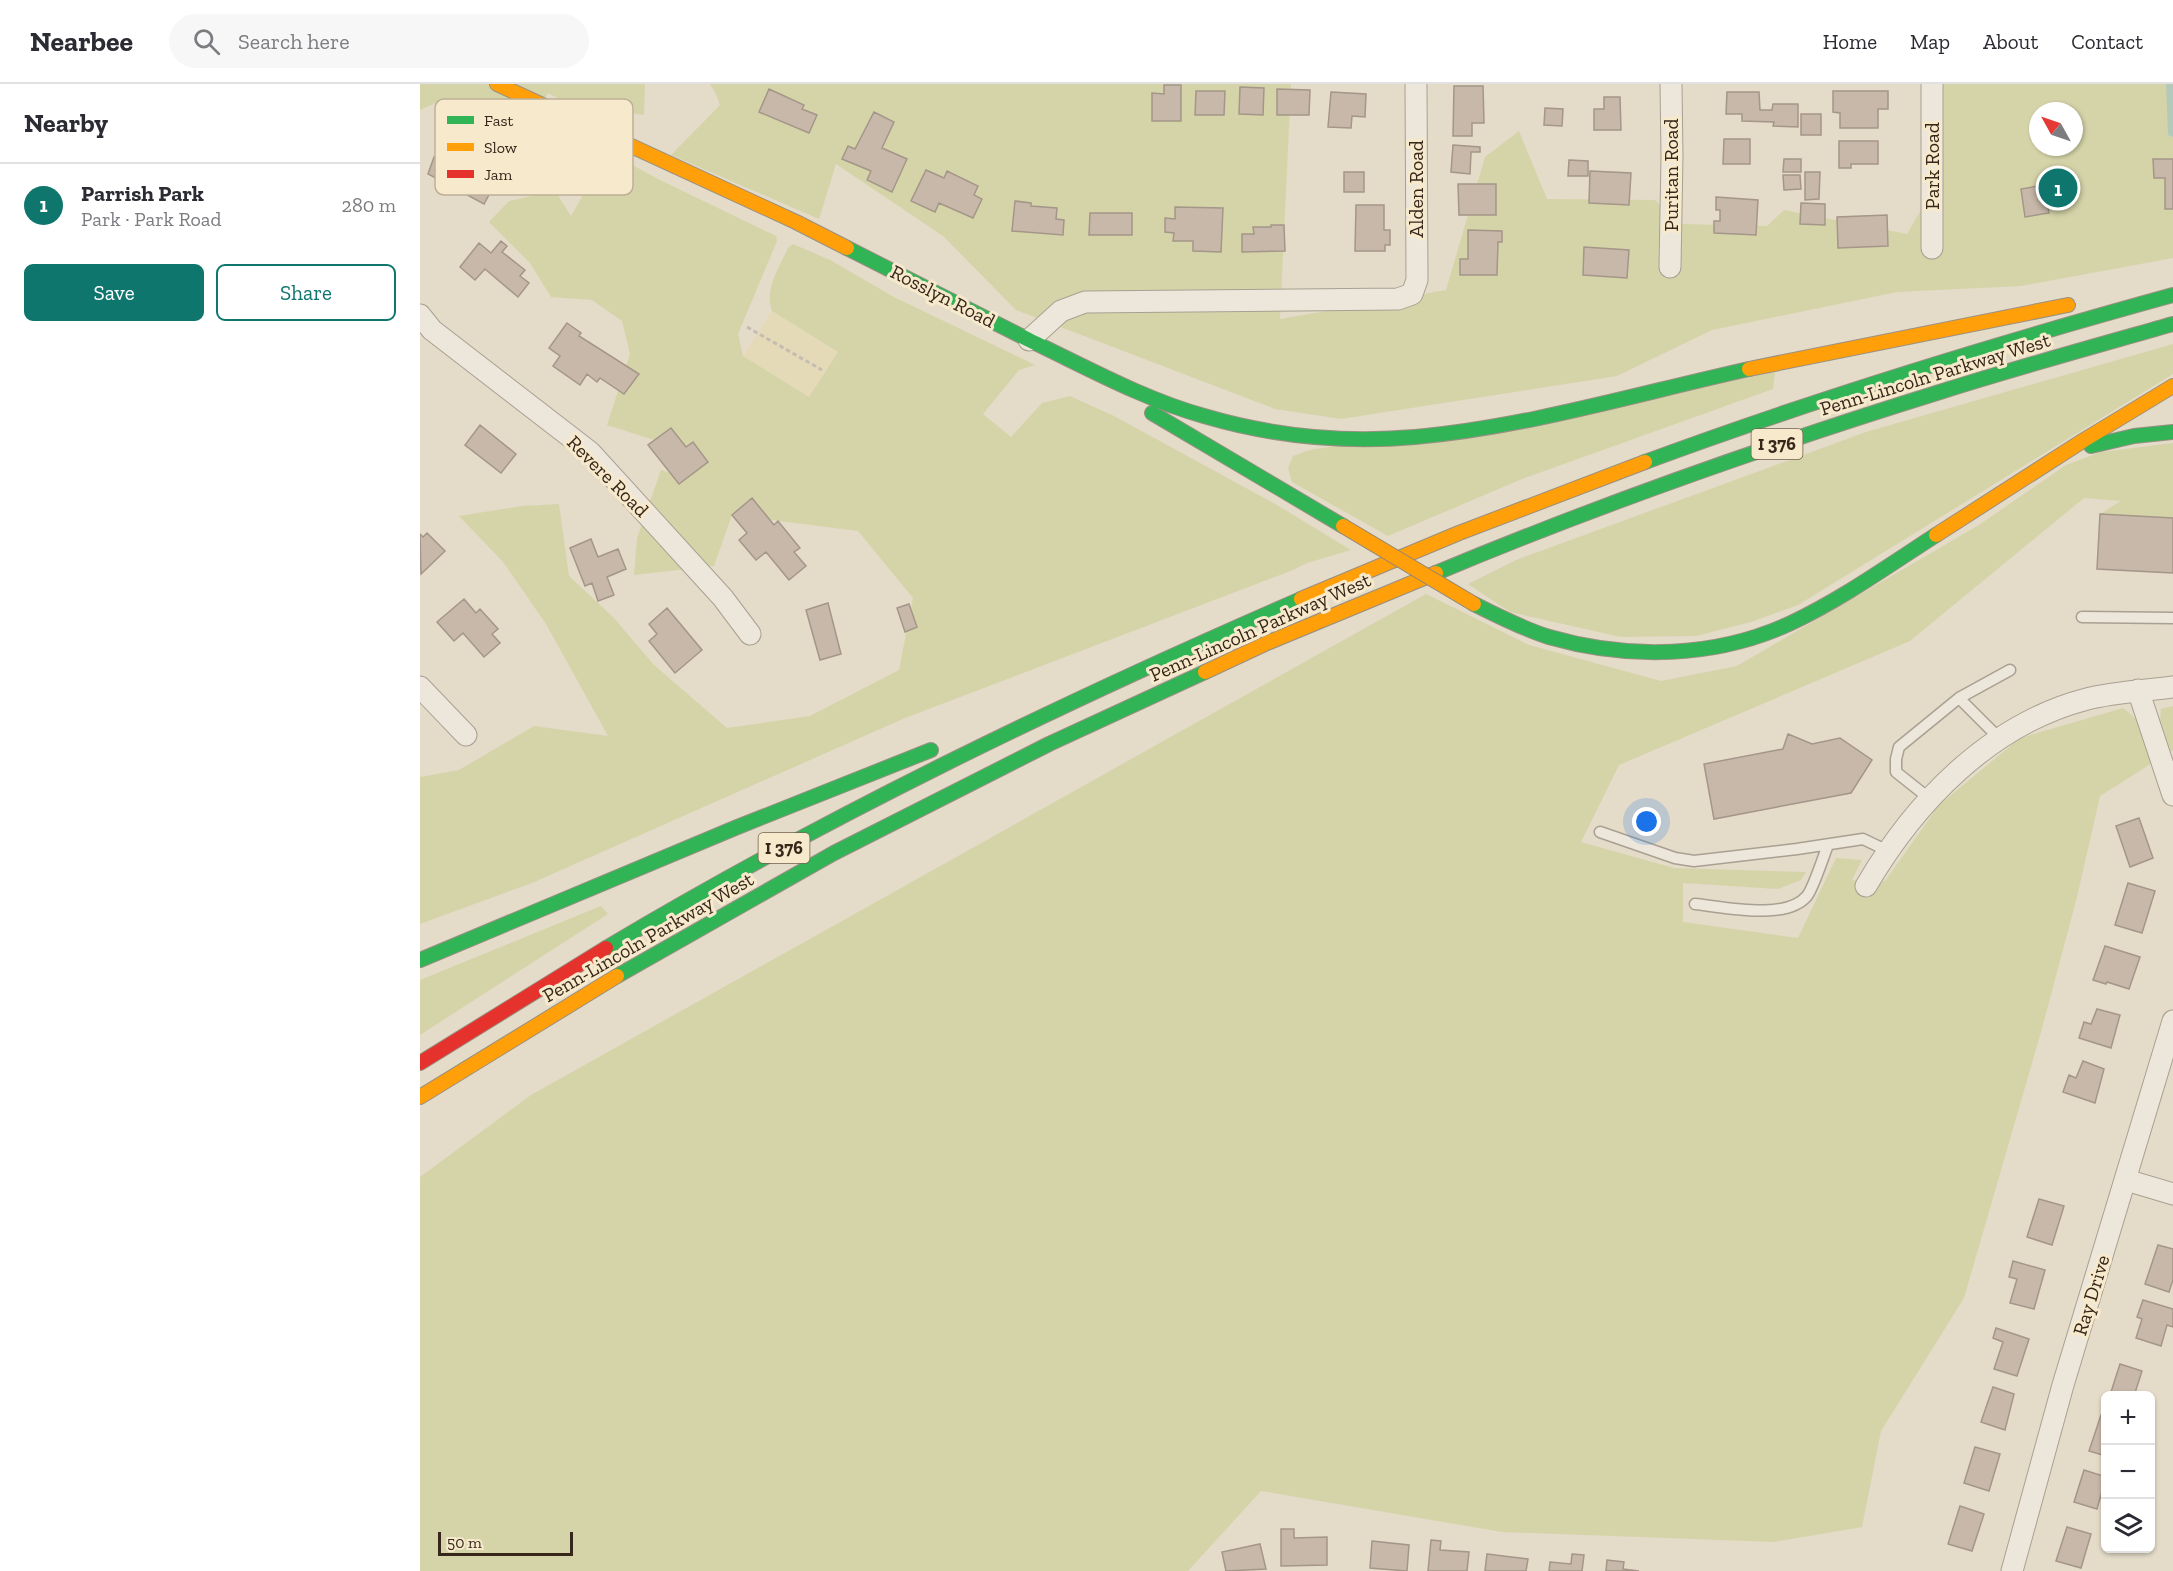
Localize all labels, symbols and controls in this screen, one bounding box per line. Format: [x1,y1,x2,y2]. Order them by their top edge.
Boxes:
search box [169,14,589,68]
text: Nearbee [30,25,133,58]
icon: search [190,25,223,58]
text: Search here [238,28,350,55]
text: Home [1823,29,1877,54]
text: Map [1910,29,1950,54]
text: About [1983,29,2038,54]
text: Contact [2071,29,2143,54]
legend [435,99,633,195]
north arrow [2029,102,2083,156]
text: Nearby [24,107,108,139]
text: Fast [484,111,513,130]
street label: Puritan Road [1659,119,1683,231]
street label: Park Road [1920,122,1944,210]
text: Slow [484,138,518,157]
street label: Alden Road [1404,140,1428,238]
text: Jam [484,165,513,184]
pin: 1 [2038,166,2078,210]
text: Parrish Park [81,180,204,207]
text: 1 [39,193,48,217]
text: 280 m [342,193,396,217]
text: Park · Park Road [81,207,221,231]
street label: Rosslyn Road [887,259,999,333]
button: Save [24,264,204,321]
button: Share [216,264,396,321]
street label: Penn-Lincoln Parkway West [1817,327,2054,421]
road number: I 376 [1752,429,1802,459]
street label: Revere Road [562,430,654,522]
street label: Penn-Lincoln Parkway West [1146,567,1375,687]
your location [1632,807,1661,836]
road number: I 376 [758,833,809,863]
street label: Penn-Lincoln Parkway West [538,866,758,1007]
street label: Ray Drive [2067,1252,2115,1338]
map controls [2101,1391,2155,1553]
button: + [2101,1391,2155,1445]
button: − [2101,1445,2155,1499]
button: layers [2101,1499,2155,1553]
scale bar [438,1529,573,1556]
text: 50 m [447,1533,482,1552]

